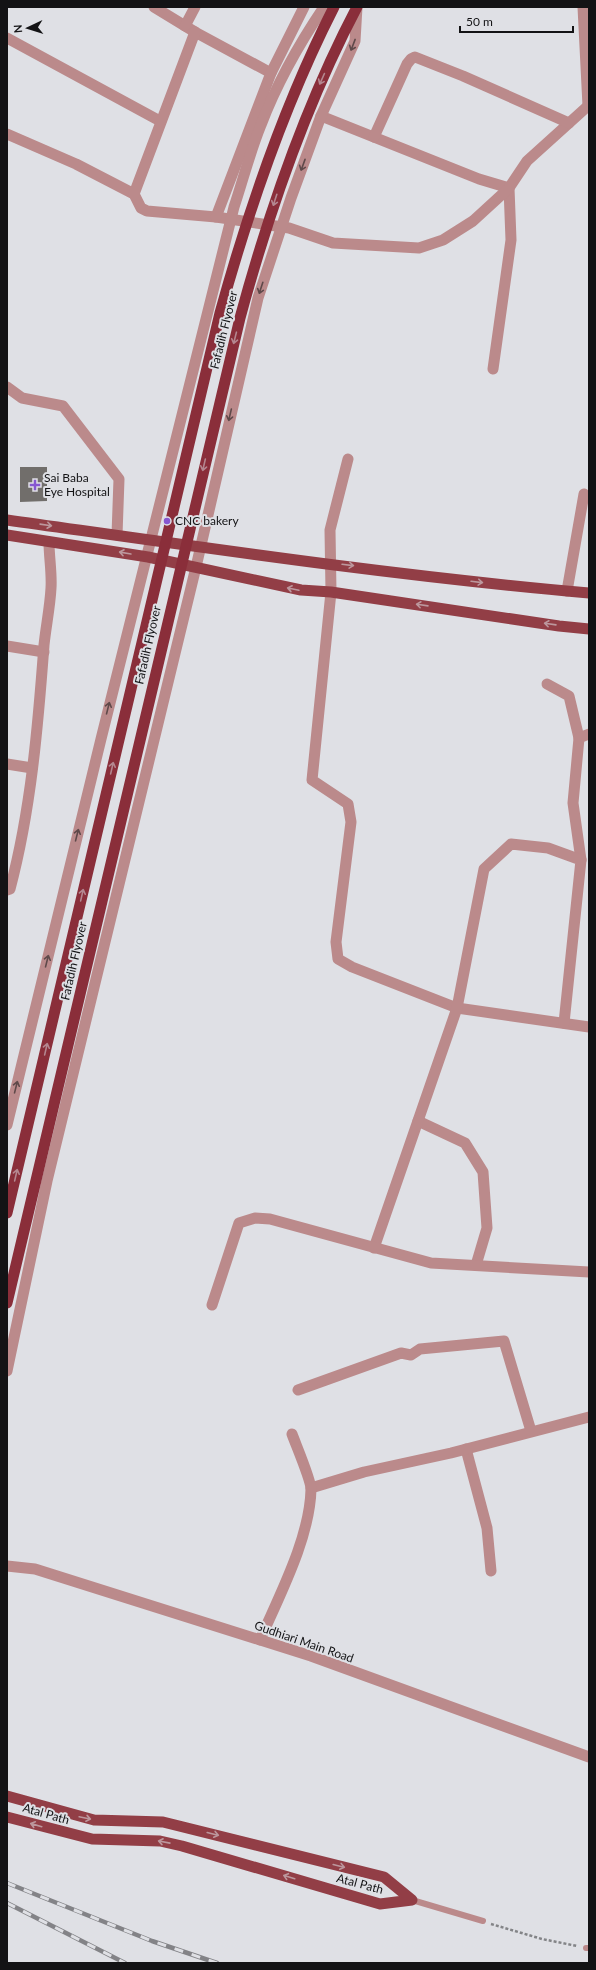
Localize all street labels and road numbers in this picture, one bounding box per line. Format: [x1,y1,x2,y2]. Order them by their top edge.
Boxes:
street label: Fafadih Flyover [207,289,241,371]
street label: Fafadih Flyover [131,604,164,686]
street label: Fafadih Flyover [57,920,90,1002]
street label: Gudhiari Main Road [252,1617,356,1666]
street label: Atal Path [21,1800,71,1827]
street label: Atal Path [335,1870,385,1897]

